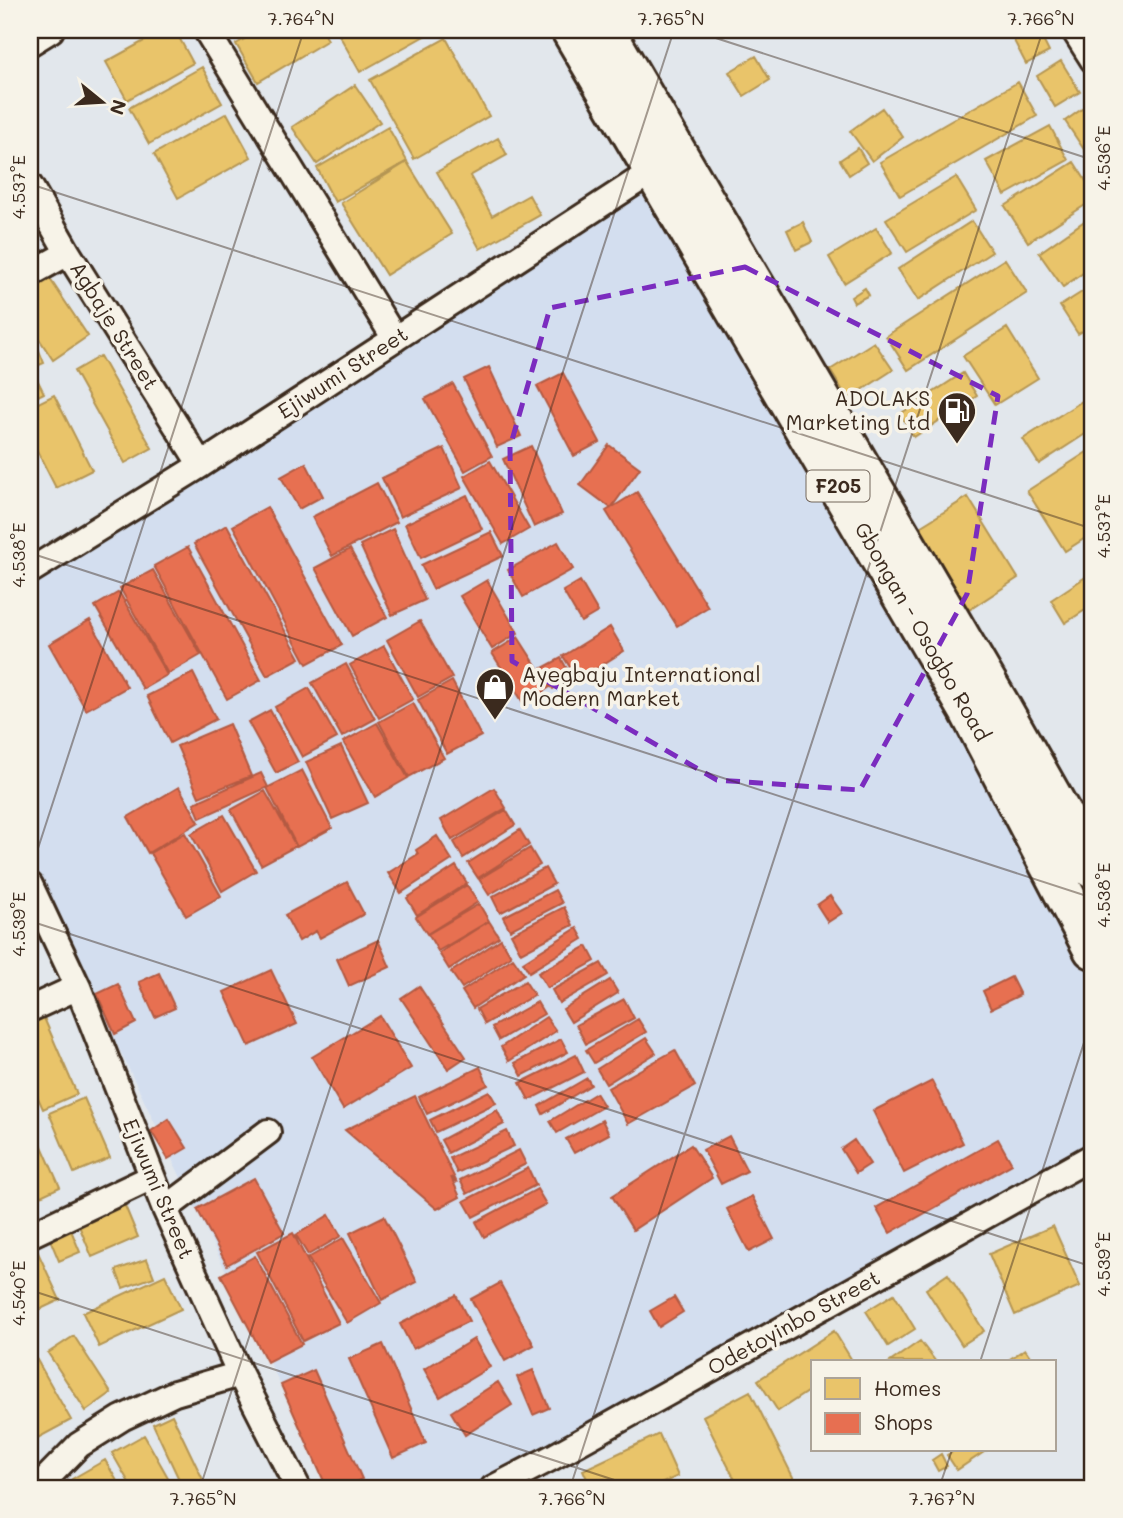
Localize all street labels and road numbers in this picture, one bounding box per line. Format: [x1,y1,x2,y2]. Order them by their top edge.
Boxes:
street label: Agbaje Street [65,256,166,395]
street label: Ejiwumi Street [272,320,412,424]
road number: F205 [806,471,870,502]
street label: Gbongan - Osogbo Road [849,517,997,746]
street label: Ejiwumi Street [118,1114,201,1263]
street label: Odetoyinbo Street [702,1263,884,1380]

